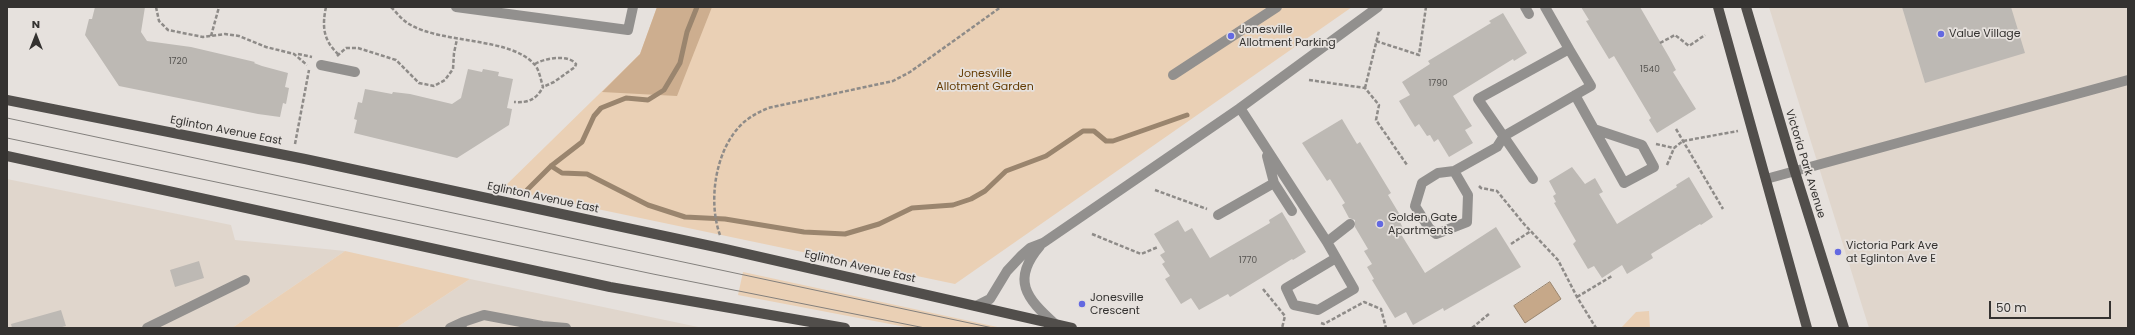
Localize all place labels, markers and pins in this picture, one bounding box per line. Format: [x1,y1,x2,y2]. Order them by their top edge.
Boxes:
place label: Jonesville Allotment Parking [1239,23,1336,49]
place label: Value Village [1949,27,2021,41]
marker: Value Village [1936,29,1946,39]
marker: Jonesville Allotment Parking [1226,31,1236,41]
place label: Golden Gate Apartments [1388,211,1457,237]
marker: Golden Gate Apartments [1375,219,1385,229]
place label: Victoria Park Ave at Eglinton Ave E [1846,239,1938,265]
marker: Victoria Park Ave at Eglinton Ave E [1833,247,1843,257]
place label: Jonesville Crescent [1090,291,1144,317]
marker: Jonesville Crescent [1077,299,1087,309]

